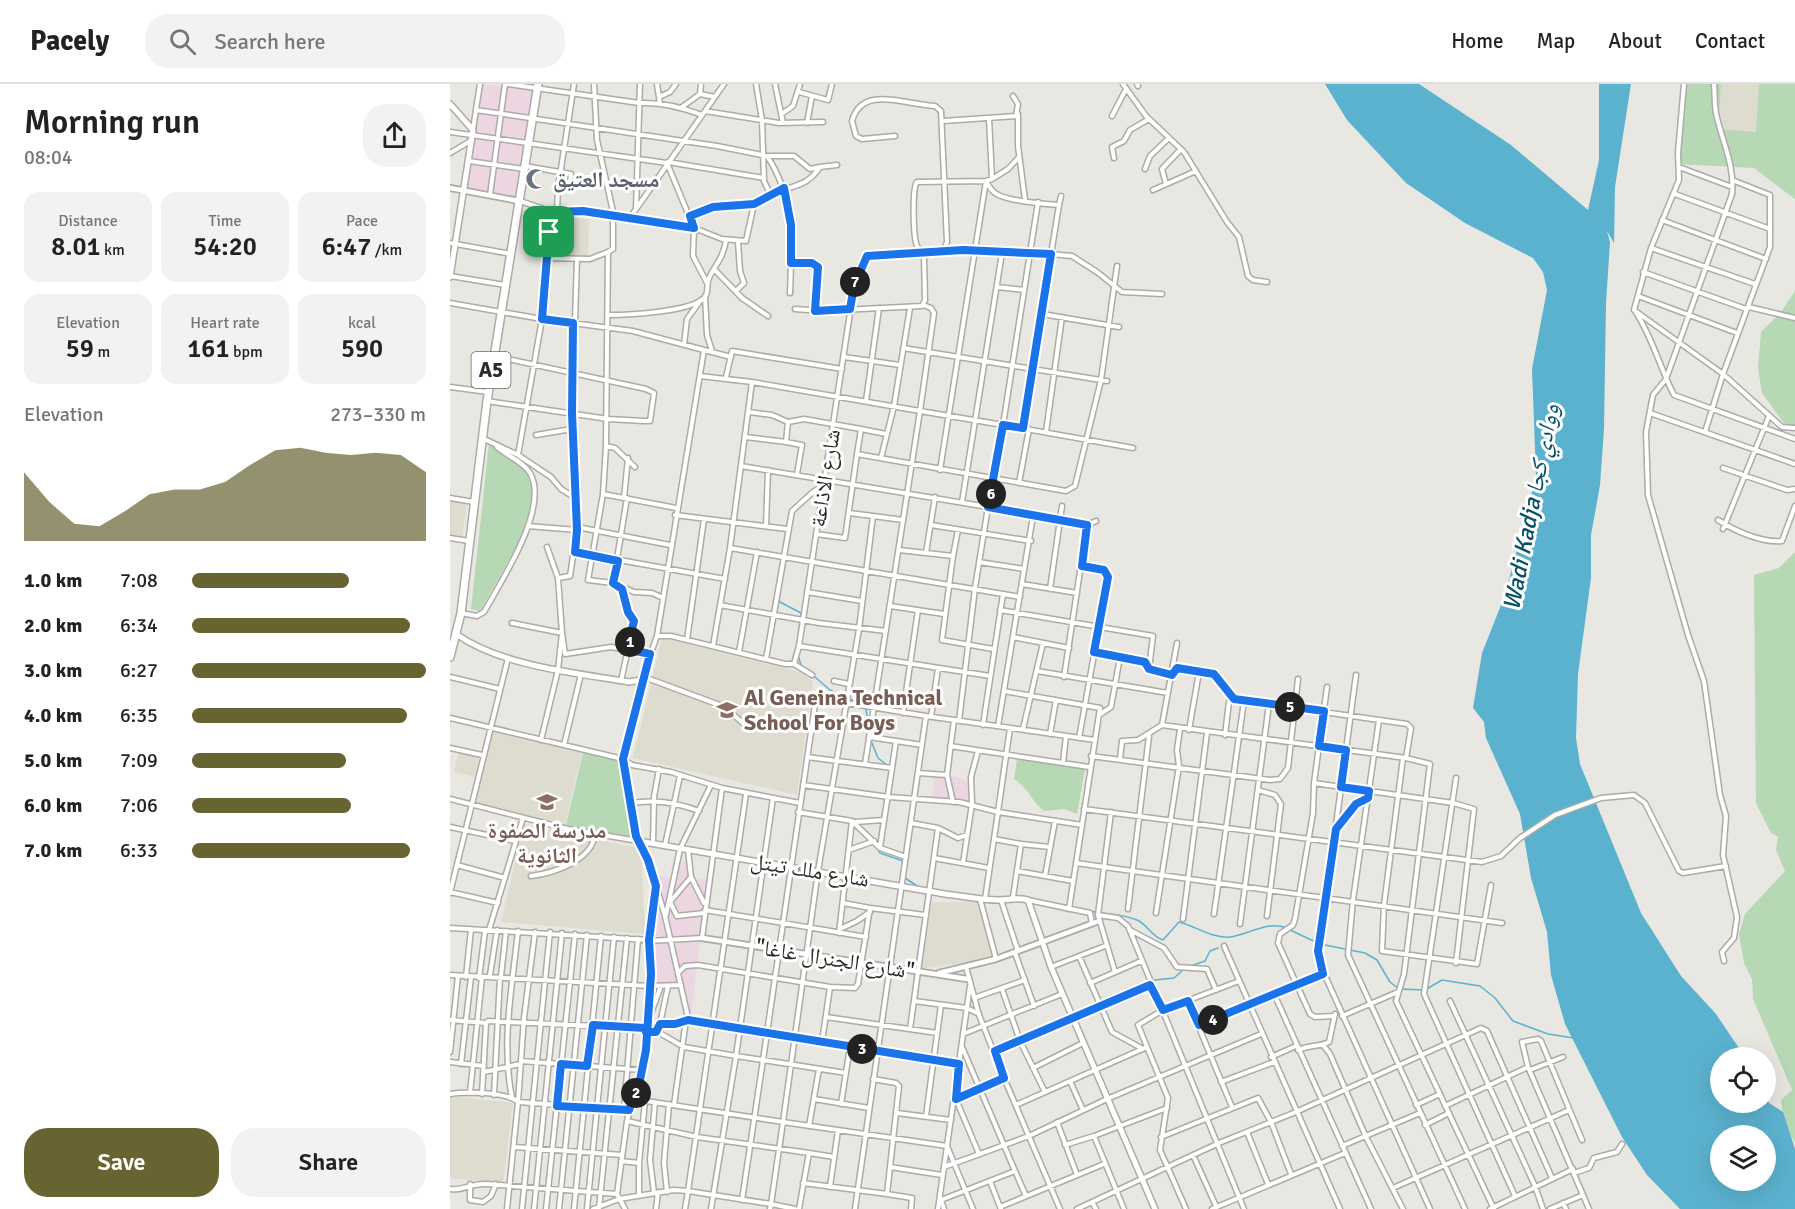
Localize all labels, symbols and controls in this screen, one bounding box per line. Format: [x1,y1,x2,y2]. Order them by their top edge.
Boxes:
search box [145,14,565,68]
text: Pacely [30,24,109,58]
icon: search [166,25,199,58]
text: Search here [214,28,325,55]
text: Home [1451,28,1504,54]
text: Map [1537,28,1575,54]
text: About [1608,28,1662,54]
text: Contact [1695,28,1765,54]
text: Morning run [24,102,200,143]
button: share [363,104,426,167]
text: 08:04 [24,145,73,170]
place label: مسجد العتيق [553,166,659,193]
mosque icon: مسجد العتيق [524,167,548,191]
pin [523,206,574,257]
text: Distance [58,211,118,231]
text: Time [209,211,241,231]
text: Pace [346,211,378,231]
icon: arrive [532,215,565,248]
text: 8.01 [51,231,100,263]
text: 54:20 [193,231,257,263]
text: 6:47 [322,231,371,263]
text: km [100,240,125,260]
text: /km [371,240,402,260]
pin: 7 [840,267,870,297]
text: 7 [851,272,859,292]
text: Elevation [56,313,120,333]
text: Heart rate [190,313,260,333]
text: kcal [348,313,376,333]
text: 59 [66,333,94,365]
text: 161 [187,333,229,365]
text: 590 [341,333,383,365]
text: m [94,342,110,362]
text: bpm [229,342,263,362]
road number: A5 [472,352,510,388]
water label: Wadi Kadja ووادي كجا [1496,401,1570,613]
text: Elevation [24,402,104,427]
text: 273–330 m [330,402,426,427]
street label: شارع الاذاعة [804,427,846,529]
pin: 6 [976,479,1006,509]
text: 6 [987,484,995,504]
text: 1.0 km [24,568,82,593]
text: 7:08 [120,568,158,593]
text: 2.0 km [24,613,82,638]
text: 6:34 [120,613,158,638]
pin: 1 [615,627,645,657]
text: 1 [626,632,634,652]
text: 3.0 km [24,658,82,683]
text: 6:27 [120,658,158,683]
place label: Al Geneina Technical School For Boys [744,684,942,736]
pin: 5 [1275,692,1305,722]
text: 5 [1286,697,1294,717]
school or university icon: Al Geneina Technical School For Boys [715,698,739,722]
text: 4.0 km [24,703,82,728]
text: 6:35 [120,703,158,728]
text: 5.0 km [24,748,82,773]
text: 7:09 [120,748,158,773]
school or university icon: مدرسة الصفوة الثانوية [535,790,559,814]
text: 6.0 km [24,793,82,818]
text: 7:06 [120,793,158,818]
place label: مدرسة الصفوة الثانوية [488,817,606,869]
text: 7.0 km [24,838,82,863]
text: 6:33 [120,838,158,863]
street label: شارع ملك تيتل [749,847,871,893]
street label: "شارع الجنرال غاغا" [754,933,916,985]
pin: 4 [1198,1005,1228,1035]
text: 4 [1209,1010,1217,1030]
pin: 3 [847,1034,877,1064]
text: 3 [858,1039,866,1059]
map controls [1710,1047,1776,1191]
button: locate [1710,1047,1776,1113]
pin: 2 [621,1078,651,1108]
text: 2 [632,1083,640,1103]
button: layers [1710,1125,1776,1191]
button: Save [24,1128,219,1197]
button: Share [231,1128,426,1197]

